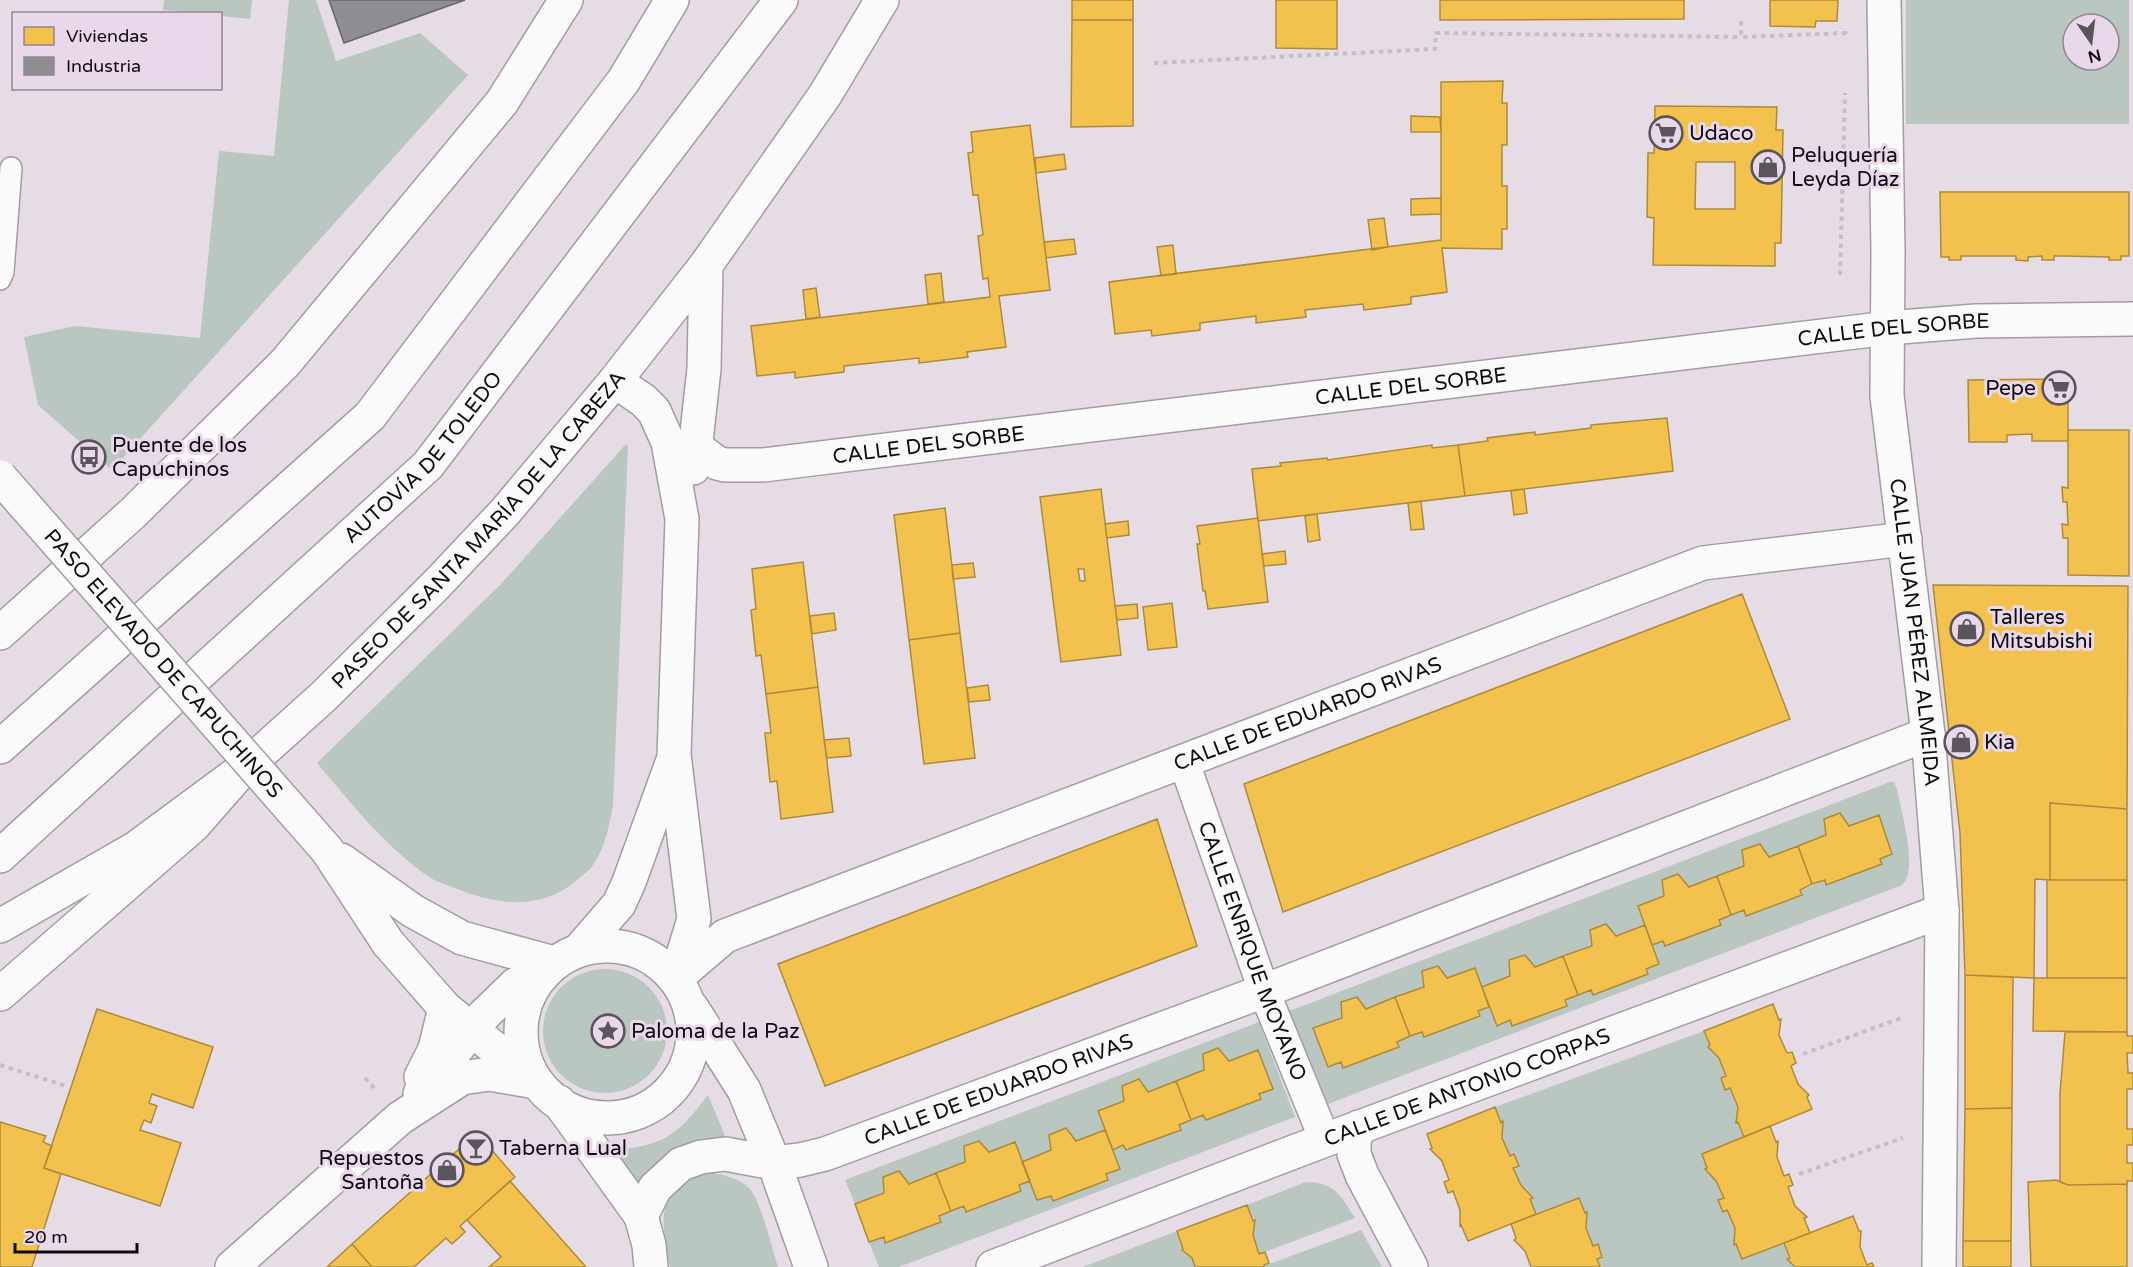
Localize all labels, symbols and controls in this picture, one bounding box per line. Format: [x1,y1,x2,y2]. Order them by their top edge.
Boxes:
legend [12,12,222,90]
north arrow [2061,12,2121,72]
text: Viviendas [66,25,148,47]
text: N [2086,44,2103,67]
text: Industria [66,55,141,77]
supermarket icon: Udaco [1648,115,1684,151]
place label: Udaco [1689,121,1753,146]
place label: Peluquería Leyda Díaz [1791,143,1900,192]
shop icon: Peluquería Leyda Díaz [1750,149,1786,185]
street label: CALLE DEL SORBE [1796,309,1990,352]
street label: CALLE DEL SORBE [1314,363,1508,411]
street label: PASEO DE SANTA MARÍA DE LA CABEZA [327,366,631,694]
street label: AUTOVÍA DE TOLEDO [339,367,508,549]
supermarket icon: Pepe [2041,370,2077,406]
place label: Pepe [1985,376,2036,401]
street label: CALLE DEL SORBE [831,421,1026,469]
place label: Puente de los Capuchinos [112,433,247,482]
bus stop icon: Puente de los Capuchinos [71,439,107,475]
street label: CALLE JUAN PÉREZ ALMEIDA [1884,477,1944,787]
street label: PASO ELEVADO DE CAPUCHINOS [39,524,288,803]
place label: Talleres Mitsubishi [1990,605,2093,654]
shop icon: Talleres Mitsubishi [1949,611,1985,647]
street label: CALLE DE EDUARDO RIVAS [1170,652,1445,777]
shop icon: Kia [1943,724,1979,760]
place label: Kia [1984,730,2015,755]
street label: CALLE ENRIQUE MOYANO [1193,818,1311,1085]
place icon: Paloma de la Paz [590,1013,626,1049]
place label: Paloma de la Paz [631,1019,800,1044]
street label: CALLE DE ANTONIO CORPAS [1321,1023,1614,1152]
street label: CALLE DE EDUARDO RIVAS [861,1029,1137,1151]
bar icon: Taberna Lual [458,1130,494,1166]
place label: Taberna Lual [499,1136,627,1161]
place label: Repuestos Santoña [319,1146,424,1195]
shop icon: Repuestos Santoña [429,1152,465,1188]
scale bar [15,1216,136,1254]
text: 20 m [24,1226,68,1248]

